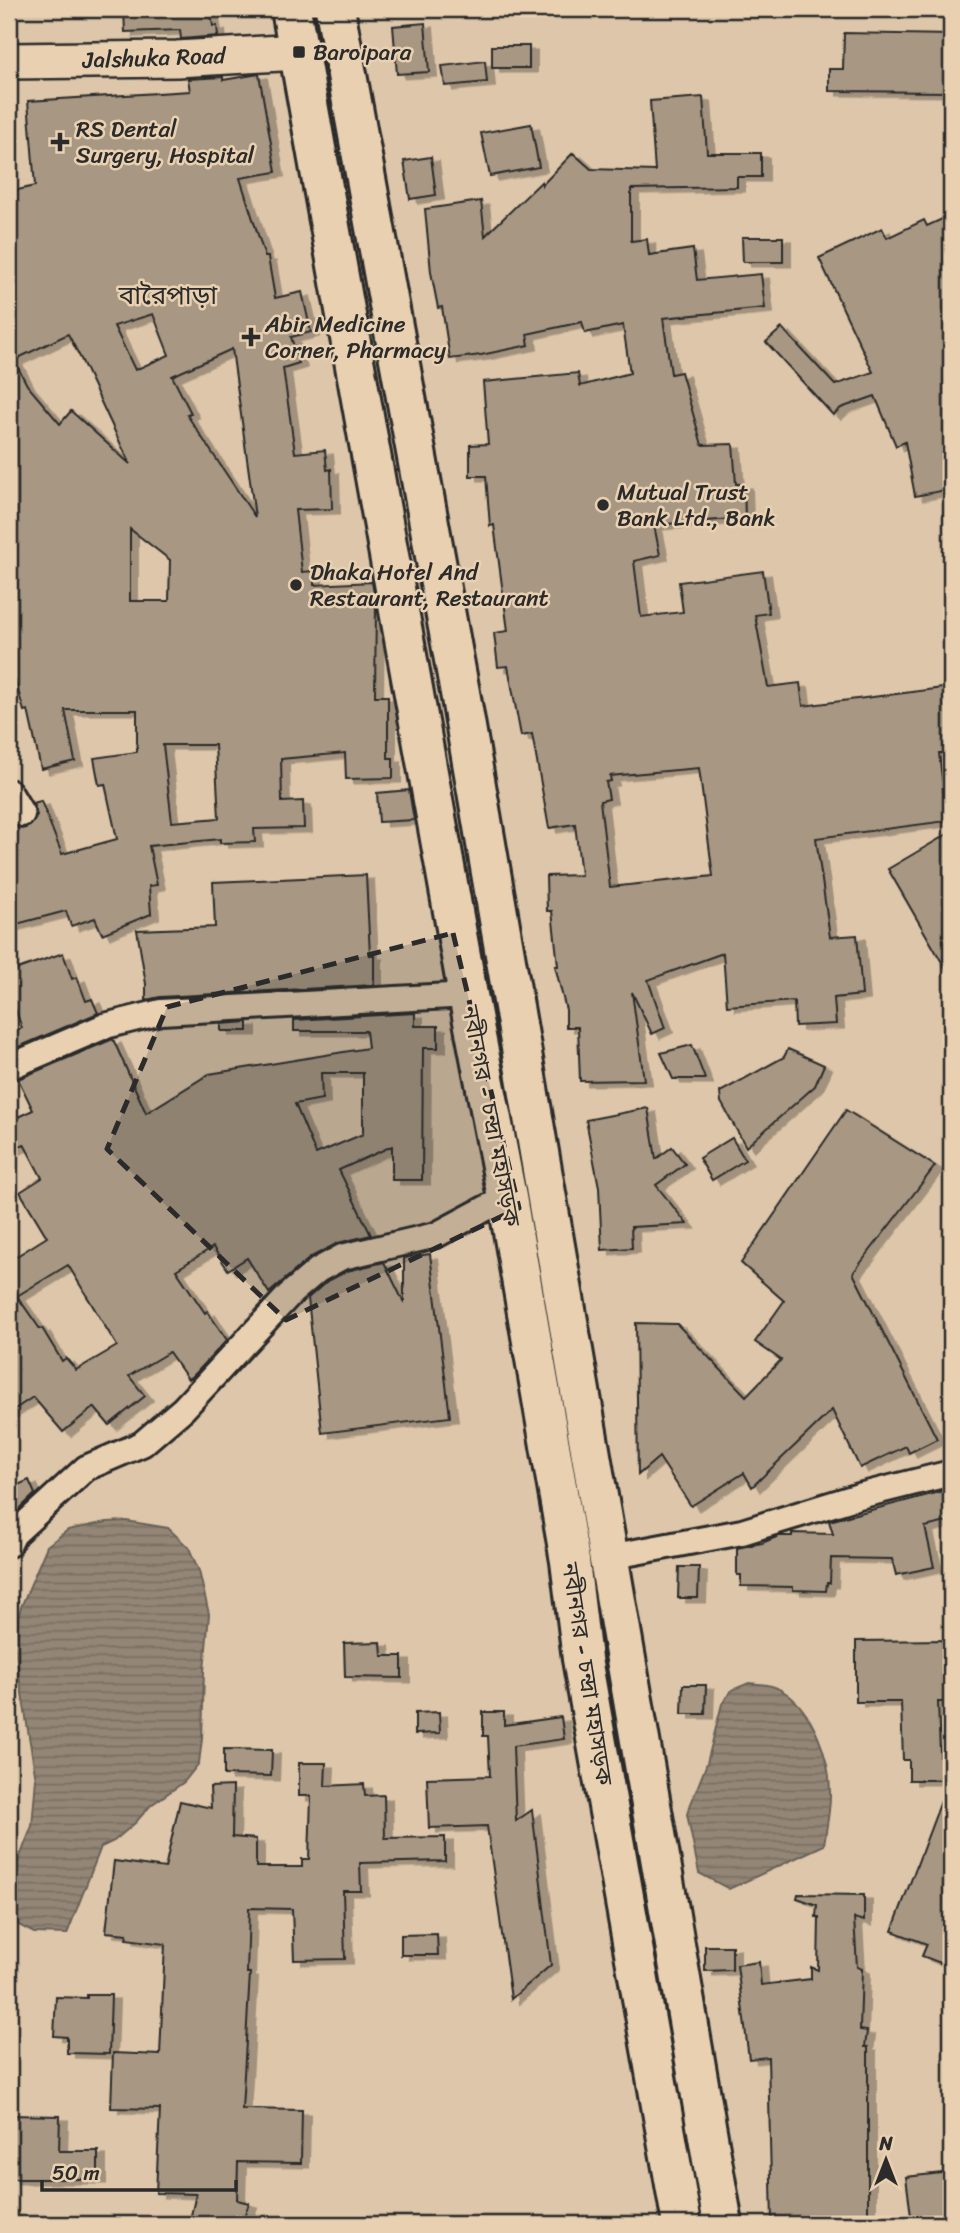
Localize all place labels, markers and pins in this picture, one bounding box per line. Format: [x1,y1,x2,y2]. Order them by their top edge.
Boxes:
place label: Baroipara [313,32,412,73]
marker: Baroipara [291,44,307,60]
place label: RS Dental Surgery, Hospital [76,109,255,176]
marker: RS Dental Surgery, Hospital [50,132,70,152]
place label: Abir Medicine Corner, Pharmacy [264,304,446,371]
marker: Abir Medicine Corner, Pharmacy [243,329,259,345]
place label: Mutual Trust Bank Ltd., Bank [617,472,776,539]
marker: Mutual Trust Bank Ltd., Bank [595,497,611,513]
place label: Dhaka Hotel And Restaurant, Restaurant [310,552,549,619]
marker: Dhaka Hotel And Restaurant, Restaurant [288,577,304,593]

